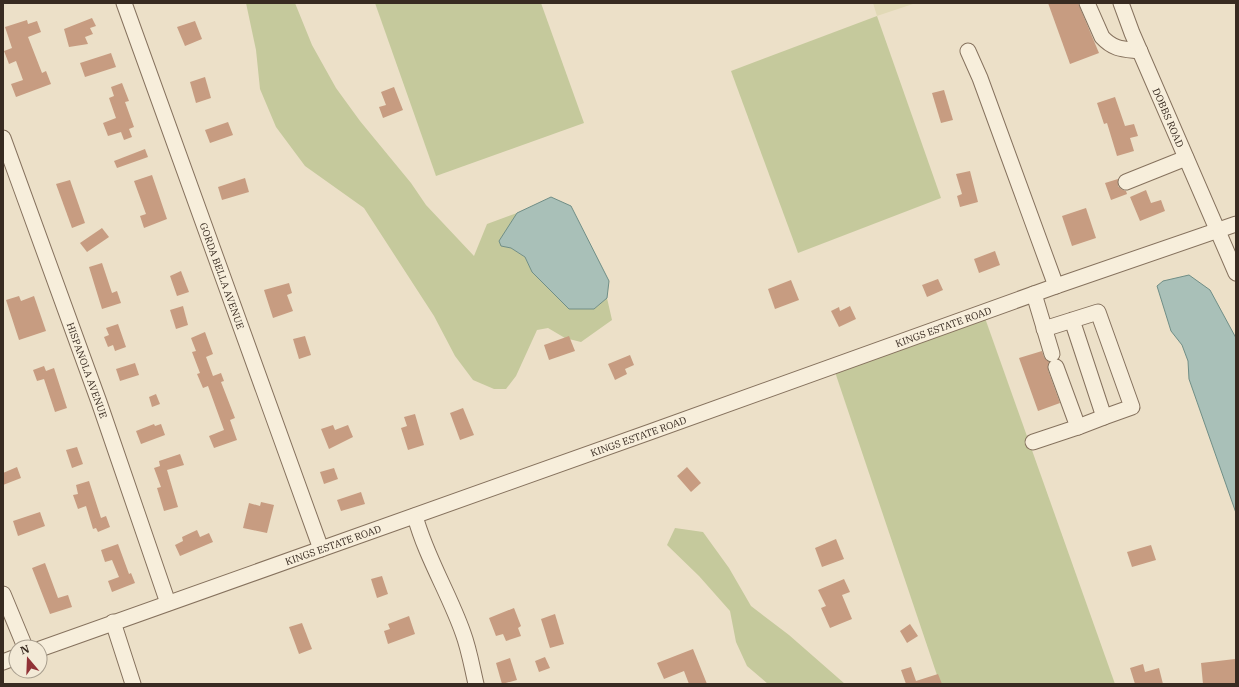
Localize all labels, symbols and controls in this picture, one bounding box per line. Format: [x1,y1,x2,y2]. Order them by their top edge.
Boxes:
street label: DOBBS ROAD [1150,86,1187,149]
street label: GORDA BELLA AVENUE [197,221,248,331]
street label: KINGS ESTATE ROAD [893,303,993,350]
street label: HISPANOLA AVENUE [64,320,111,420]
street label: KINGS ESTATE ROAD [589,413,688,459]
street label: KINGS ESTATE ROAD [283,522,383,568]
north arrow [8,639,48,679]
text: N [18,641,31,658]

